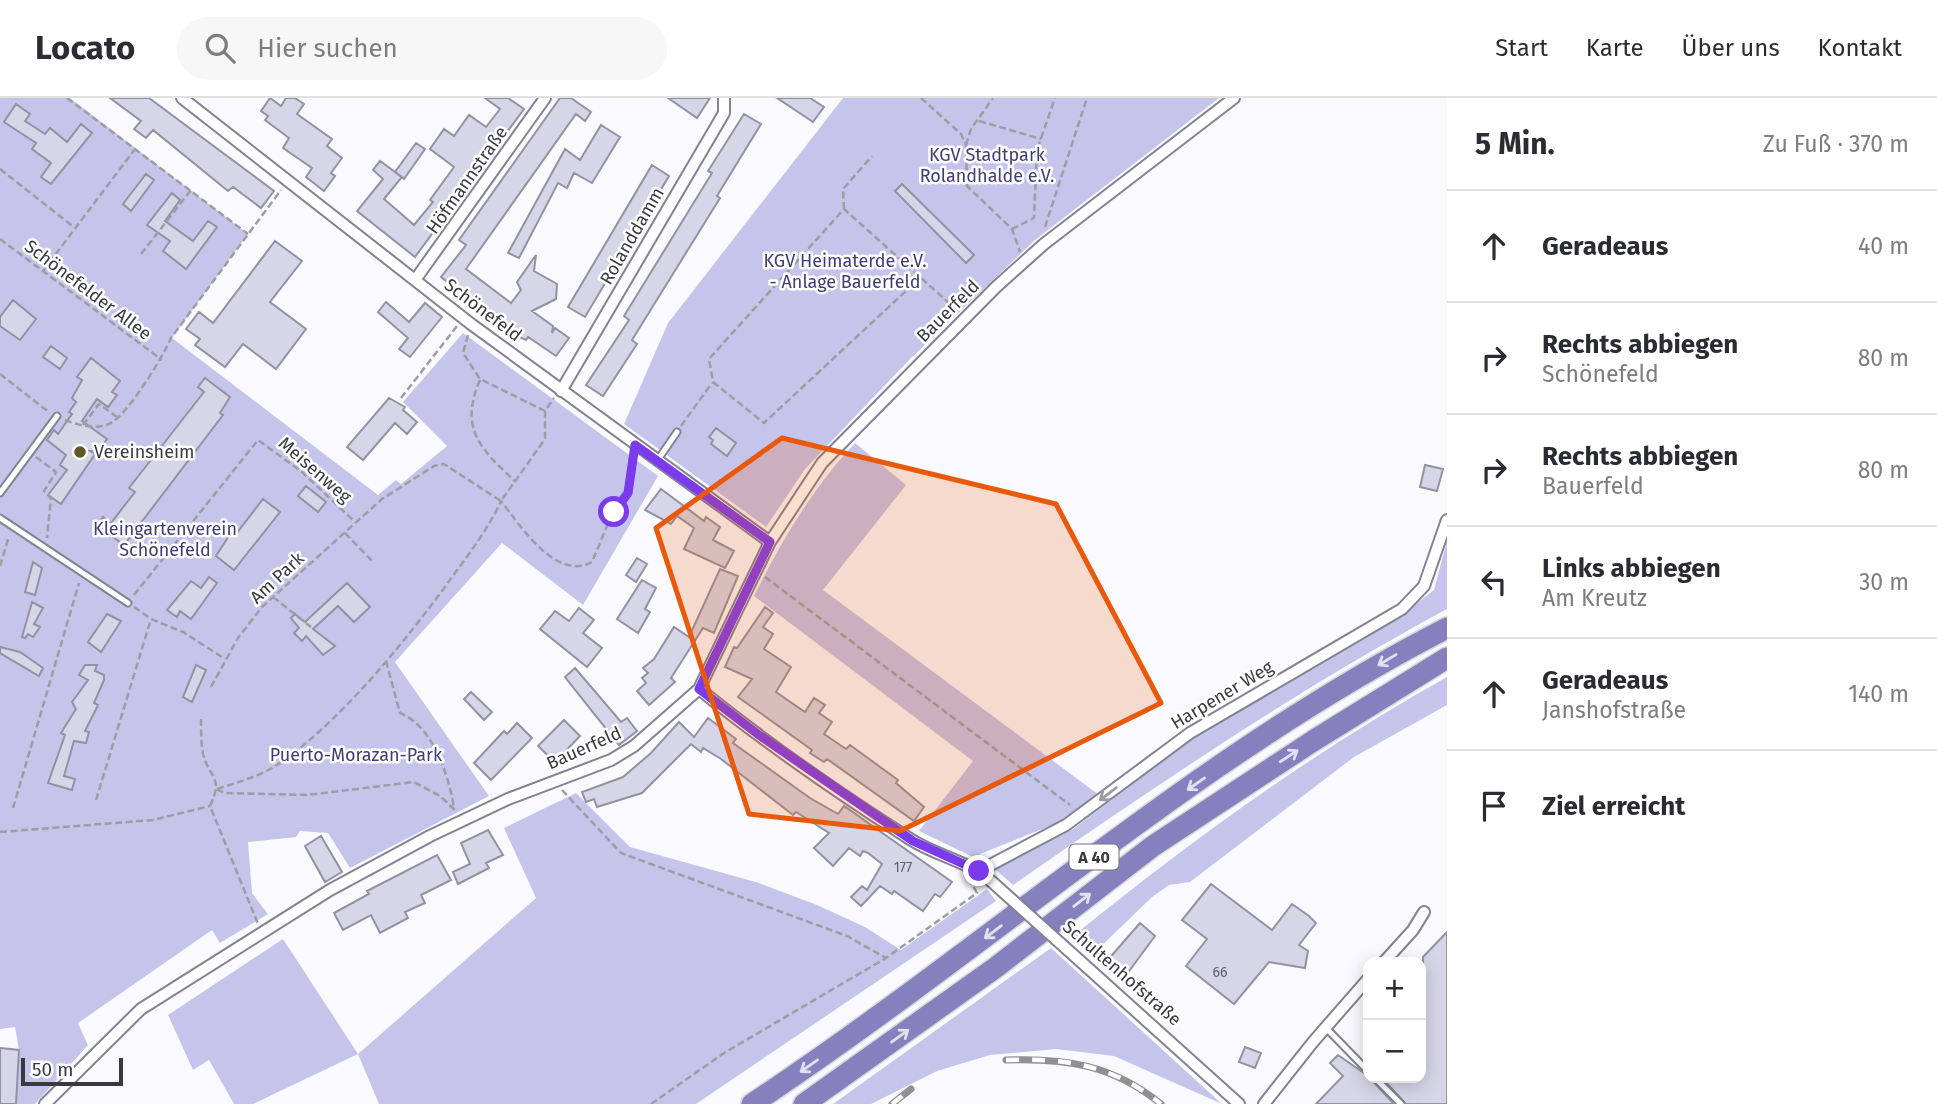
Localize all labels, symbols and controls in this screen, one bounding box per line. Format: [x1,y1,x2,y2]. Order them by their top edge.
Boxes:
search box [177,17,667,80]
text: Locato [35,28,135,68]
icon: search [201,29,239,67]
text: Hier suchen [257,33,398,64]
text: Start [1495,34,1548,62]
text: Karte [1586,34,1644,62]
text: Über uns [1682,34,1780,62]
text: Kontakt [1818,34,1902,62]
street label: Höfmannstraße [422,122,512,238]
text: 5 Min. [1475,126,1555,162]
text: Zu Fuß · 370 m [1763,130,1909,158]
park label: KGV Stadtpark Rolandhalde e.V. [920,144,1054,187]
street label: Rolanddamm [595,183,669,289]
icon: ahead [1475,227,1513,265]
text: Geradeaus [1542,231,1668,262]
text: 40 m [1858,232,1909,260]
street label: Schönefelder Allee [20,235,156,345]
park label: KGV Heimaterde e.V. - Anlage Bauerfeld [763,250,927,293]
street label: Schönefeld [440,274,526,346]
street label: Bauerfeld [912,275,984,347]
text: Rechts abbiegen [1542,329,1738,360]
icon: right [1475,339,1513,377]
text: 80 m [1858,344,1909,372]
text: Schönefeld [1542,360,1659,388]
street label: Meisenweg [274,432,357,508]
place label: Vereinsheim [94,441,194,463]
text: Rechts abbiegen [1542,441,1738,472]
marker: Vereinsheim [72,444,88,460]
icon: right [1475,451,1513,489]
text: 80 m [1858,456,1909,484]
text: Bauerfeld [1542,472,1644,500]
route start [598,496,629,527]
park label: Kleingartenverein Schönefeld [93,518,237,561]
street label: Am Park [245,547,309,609]
text: Links abbiegen [1542,553,1721,584]
icon: left [1475,563,1513,601]
text: 30 m [1859,568,1909,596]
text: Am Kreutz [1542,584,1647,612]
one-way arrow [1377,653,1397,667]
street label: Harpener Weg [1167,656,1278,734]
text: Geradeaus [1542,665,1668,696]
icon: ahead [1475,675,1513,713]
text: 140 m [1848,680,1909,708]
text: Janshofstraße [1542,696,1686,724]
street label: Bauerfeld [543,722,625,774]
park label: Puerto-Morazan-Park [270,744,443,766]
one-way arrow [1279,749,1298,763]
one-way arrow [1187,777,1206,791]
one-way arrow [1099,786,1118,801]
icon: arrive [1475,787,1513,825]
text: Ziel erreicht [1542,791,1685,822]
road number: A 40 [1070,844,1118,870]
route end [963,855,994,886]
house number: 177 [894,859,912,876]
one-way arrow [1073,893,1091,908]
street label: Schultenhofstraße [1058,916,1186,1030]
one-way arrow [984,925,1003,940]
map controls [1363,957,1426,1083]
button: + [1363,957,1426,1020]
house number: 66 [1213,964,1227,981]
button: − [1363,1020,1426,1083]
one-way arrow [890,1029,909,1043]
scale bar [21,1055,122,1087]
text: 50 m [32,1058,73,1081]
one-way arrow [800,1059,819,1073]

